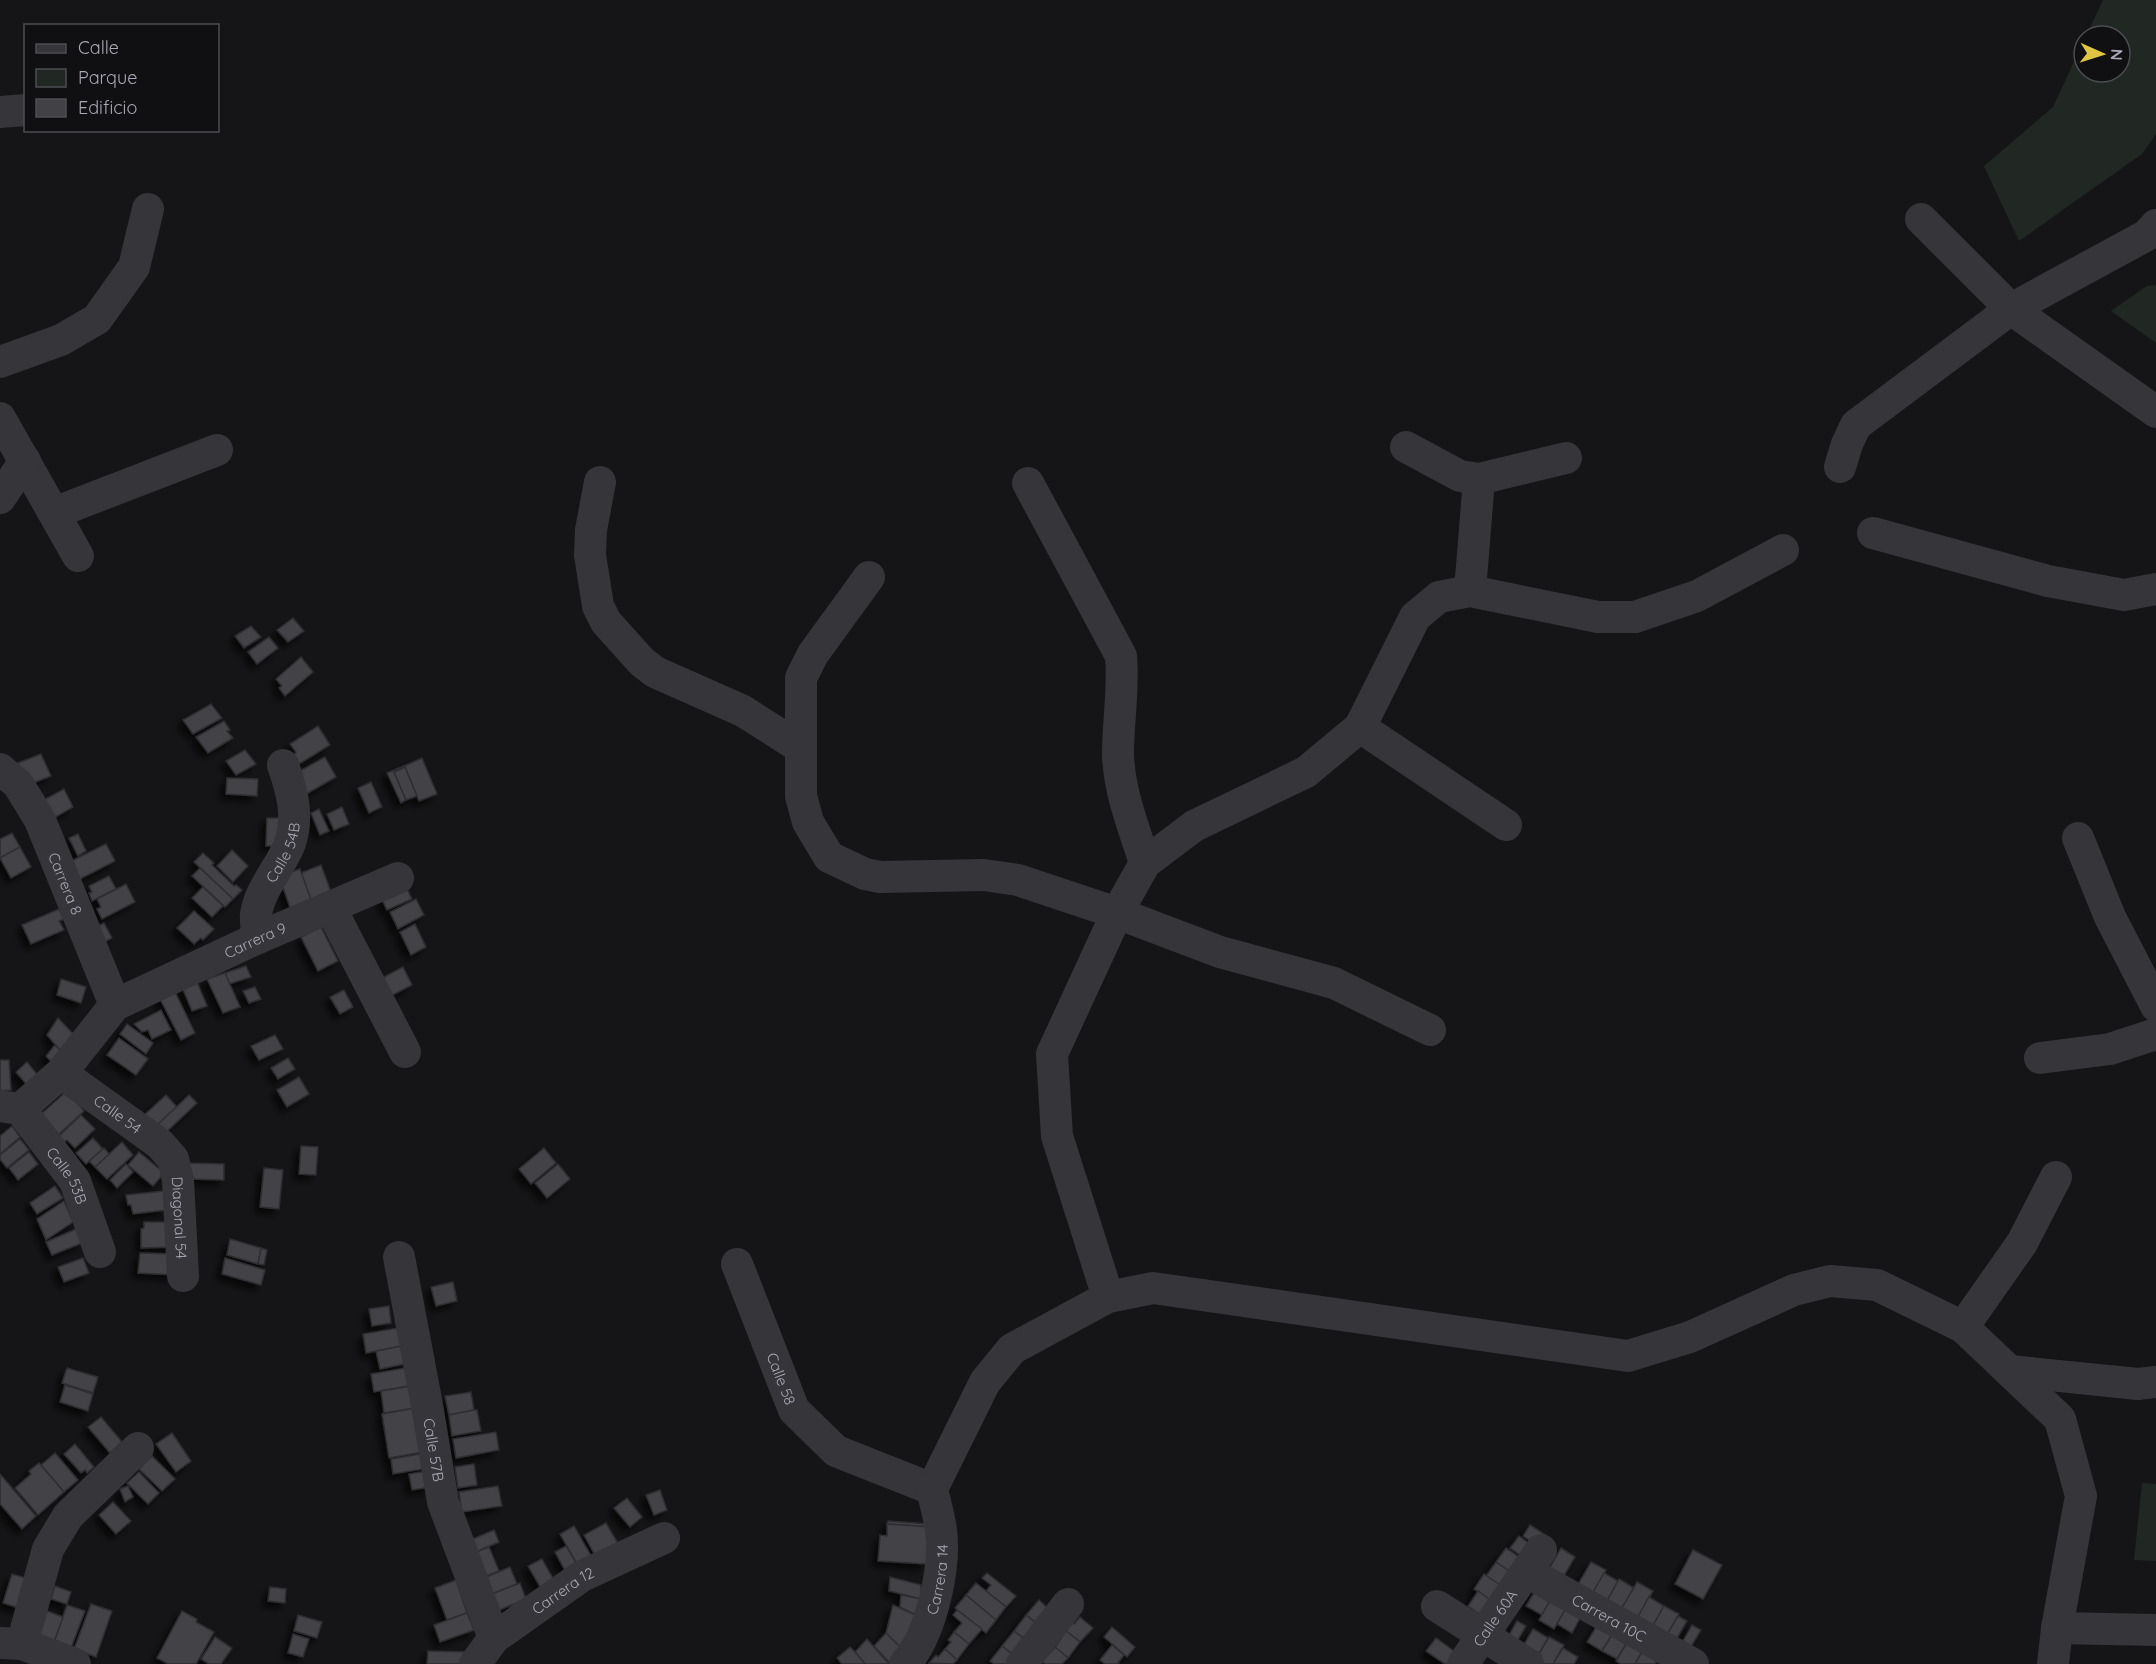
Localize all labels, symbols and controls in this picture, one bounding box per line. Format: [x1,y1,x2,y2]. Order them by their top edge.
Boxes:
legend [24,24,219,132]
north arrow [2072,24,2132,84]
text: Calle [78,36,119,59]
text: N [2107,48,2127,61]
text: Parque [78,66,137,89]
text: Edificio [78,96,137,119]
street label: Calle 54B [261,821,304,886]
street label: Carrera 8 [45,849,87,917]
street label: Carrera 9 [221,918,289,962]
street label: Calle 54 [90,1090,146,1137]
street label: Calle 53B [43,1143,92,1206]
street label: Diagonal 54 [168,1176,192,1260]
street label: Calle 58 [763,1350,801,1407]
street label: Calle 57B [420,1417,449,1483]
street label: Carrera 14 [922,1544,951,1617]
street label: Carrera 12 [528,1562,597,1618]
street label: Calle 60A [1468,1585,1521,1650]
street label: Carrera 10C [1569,1589,1650,1646]

